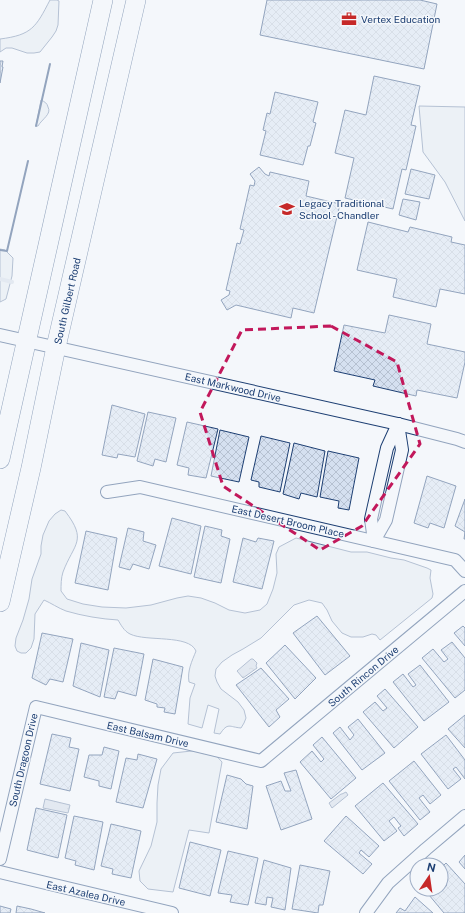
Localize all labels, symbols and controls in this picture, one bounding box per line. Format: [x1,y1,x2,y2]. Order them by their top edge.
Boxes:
office icon: Vertex Education [340,10,358,28]
place label: Vertex Education [361,13,440,25]
place label: Legacy Traditional School - Chandler [299,197,385,221]
school or university icon: Legacy Traditional School - Chandler [278,200,296,218]
street label: South Gilbert Road [51,257,83,345]
street label: East Markwood Drive [184,370,283,404]
street label: East Desert Broom Place [231,502,346,540]
street label: South Rincon Drive [325,643,401,709]
street label: South Dragoon Drive [6,712,40,808]
street label: East Balsam Drive [106,719,190,749]
north arrow [409,857,449,897]
text: N [426,860,437,874]
street label: East Azalea Drive [45,878,127,908]

